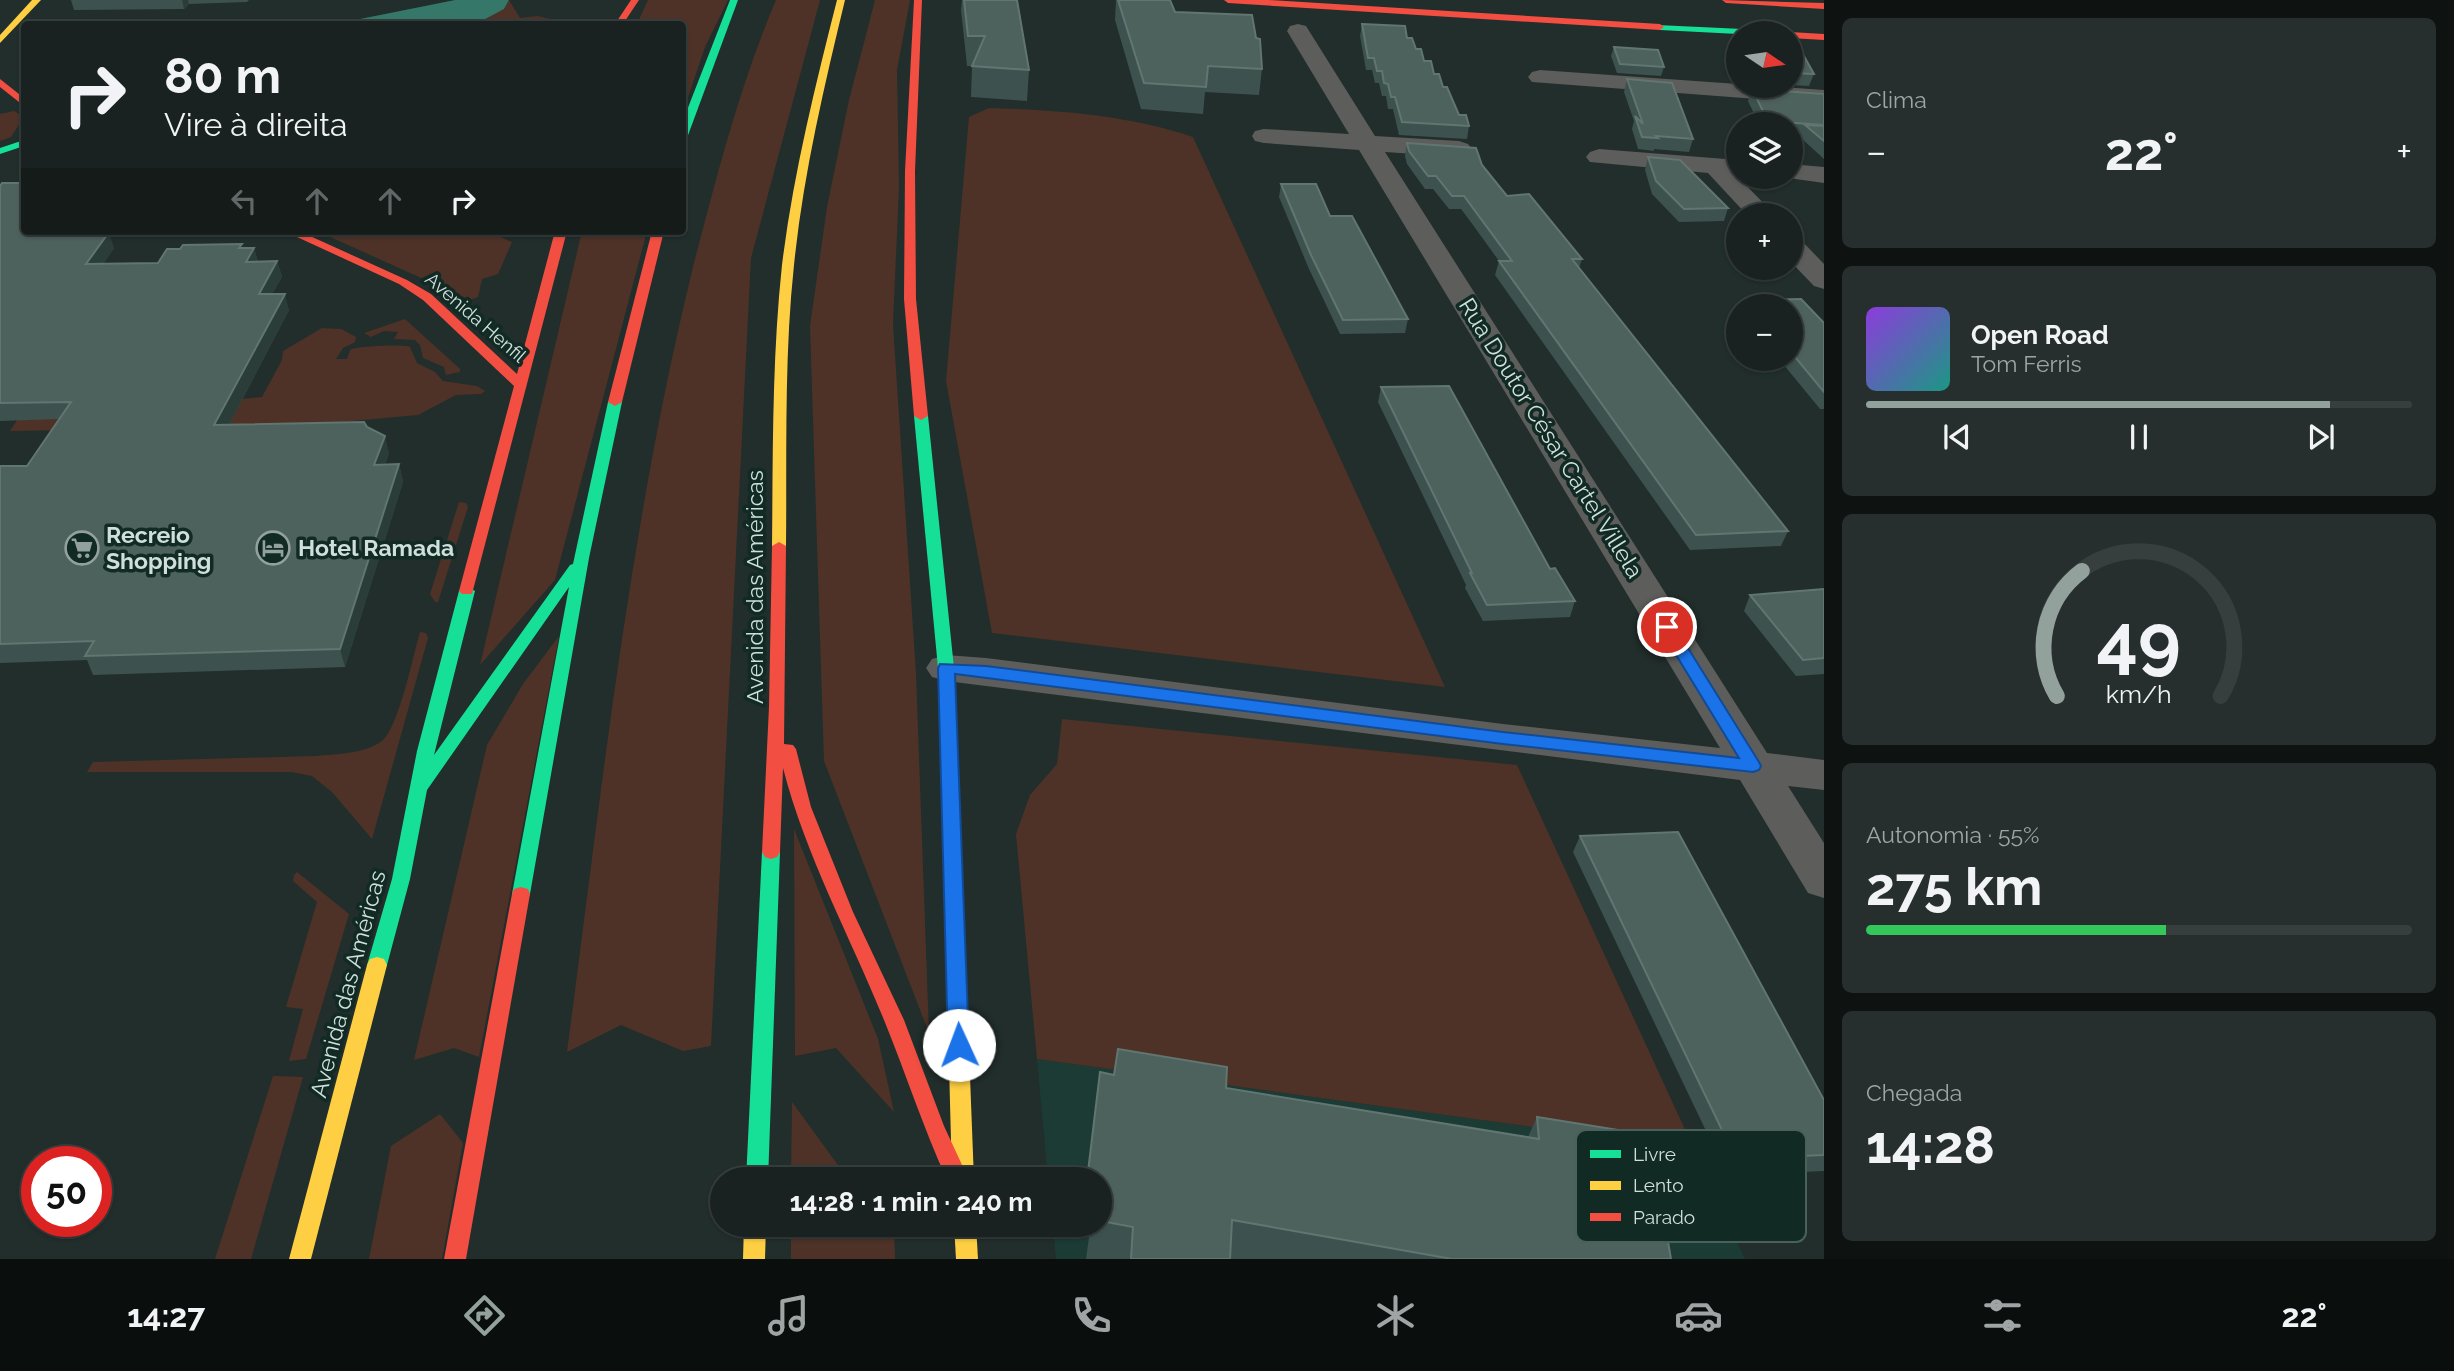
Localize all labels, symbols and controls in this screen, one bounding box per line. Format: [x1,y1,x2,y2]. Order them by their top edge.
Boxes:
north arrow [1726,21,1802,98]
map controls [1726,21,1803,371]
text: 80 m [164,47,281,104]
icon: right [49,49,140,140]
text: Clima [1866,86,1927,113]
text: Vire à direita [164,106,347,143]
button: layers [1726,112,1803,189]
text: 22° [2105,121,2178,182]
text: − [1866,129,1886,174]
text: + [2396,129,2412,174]
icon: left [225,182,263,220]
icon: ahead [298,182,336,220]
icon: ahead [371,182,409,220]
icon: right [444,182,482,220]
button: + [1726,203,1803,280]
street label: Avenida Henfil [421,267,531,367]
street label: Rua Doutor César Cartel Villela [1454,293,1649,583]
button: − [1726,294,1803,371]
text: Open Road [1971,320,2109,350]
text: Tom Ferris [1971,350,2082,377]
icon: previous [1938,418,1976,456]
icon: pause [2120,418,2158,456]
icon: next [2302,418,2340,456]
street label: Avenida das Américas [741,470,768,704]
place label: Recreio Shopping [106,521,211,574]
supermarket icon: Recreio Shopping [63,529,101,567]
hotel icon: Hotel Ramada [254,529,292,567]
place label: Hotel Ramada [298,534,454,561]
pin [1637,597,1697,657]
text: 49 [2097,598,2181,683]
icon: arrive [1648,608,1686,646]
text: km/h [2106,678,2172,708]
text: Autonomia · 55% [1866,821,2040,848]
text: 275 km [1866,856,2043,917]
street label: Avenida das Américas [304,867,391,1100]
position arrow [922,1008,996,1082]
text: Chegada [1866,1079,1962,1106]
text: 14:28 [1866,1114,1995,1175]
legend [1576,1130,1806,1242]
text: Livre [1633,1143,1676,1165]
speed limit sign: 50 [21,1146,112,1237]
text: Lento [1633,1174,1684,1196]
text: 14:28 · 1 min · 240 m [790,1187,1032,1217]
text: Parado [1633,1206,1695,1228]
icon: directions [460,1291,509,1340]
icon: music [764,1291,813,1340]
icon: phone [1067,1291,1116,1340]
icon: climate [1371,1291,1420,1340]
icon: car [1674,1291,1723,1340]
icon: filters [1978,1291,2027,1340]
text: 14:27 [127,1297,205,1334]
text: 22° [2282,1297,2327,1334]

